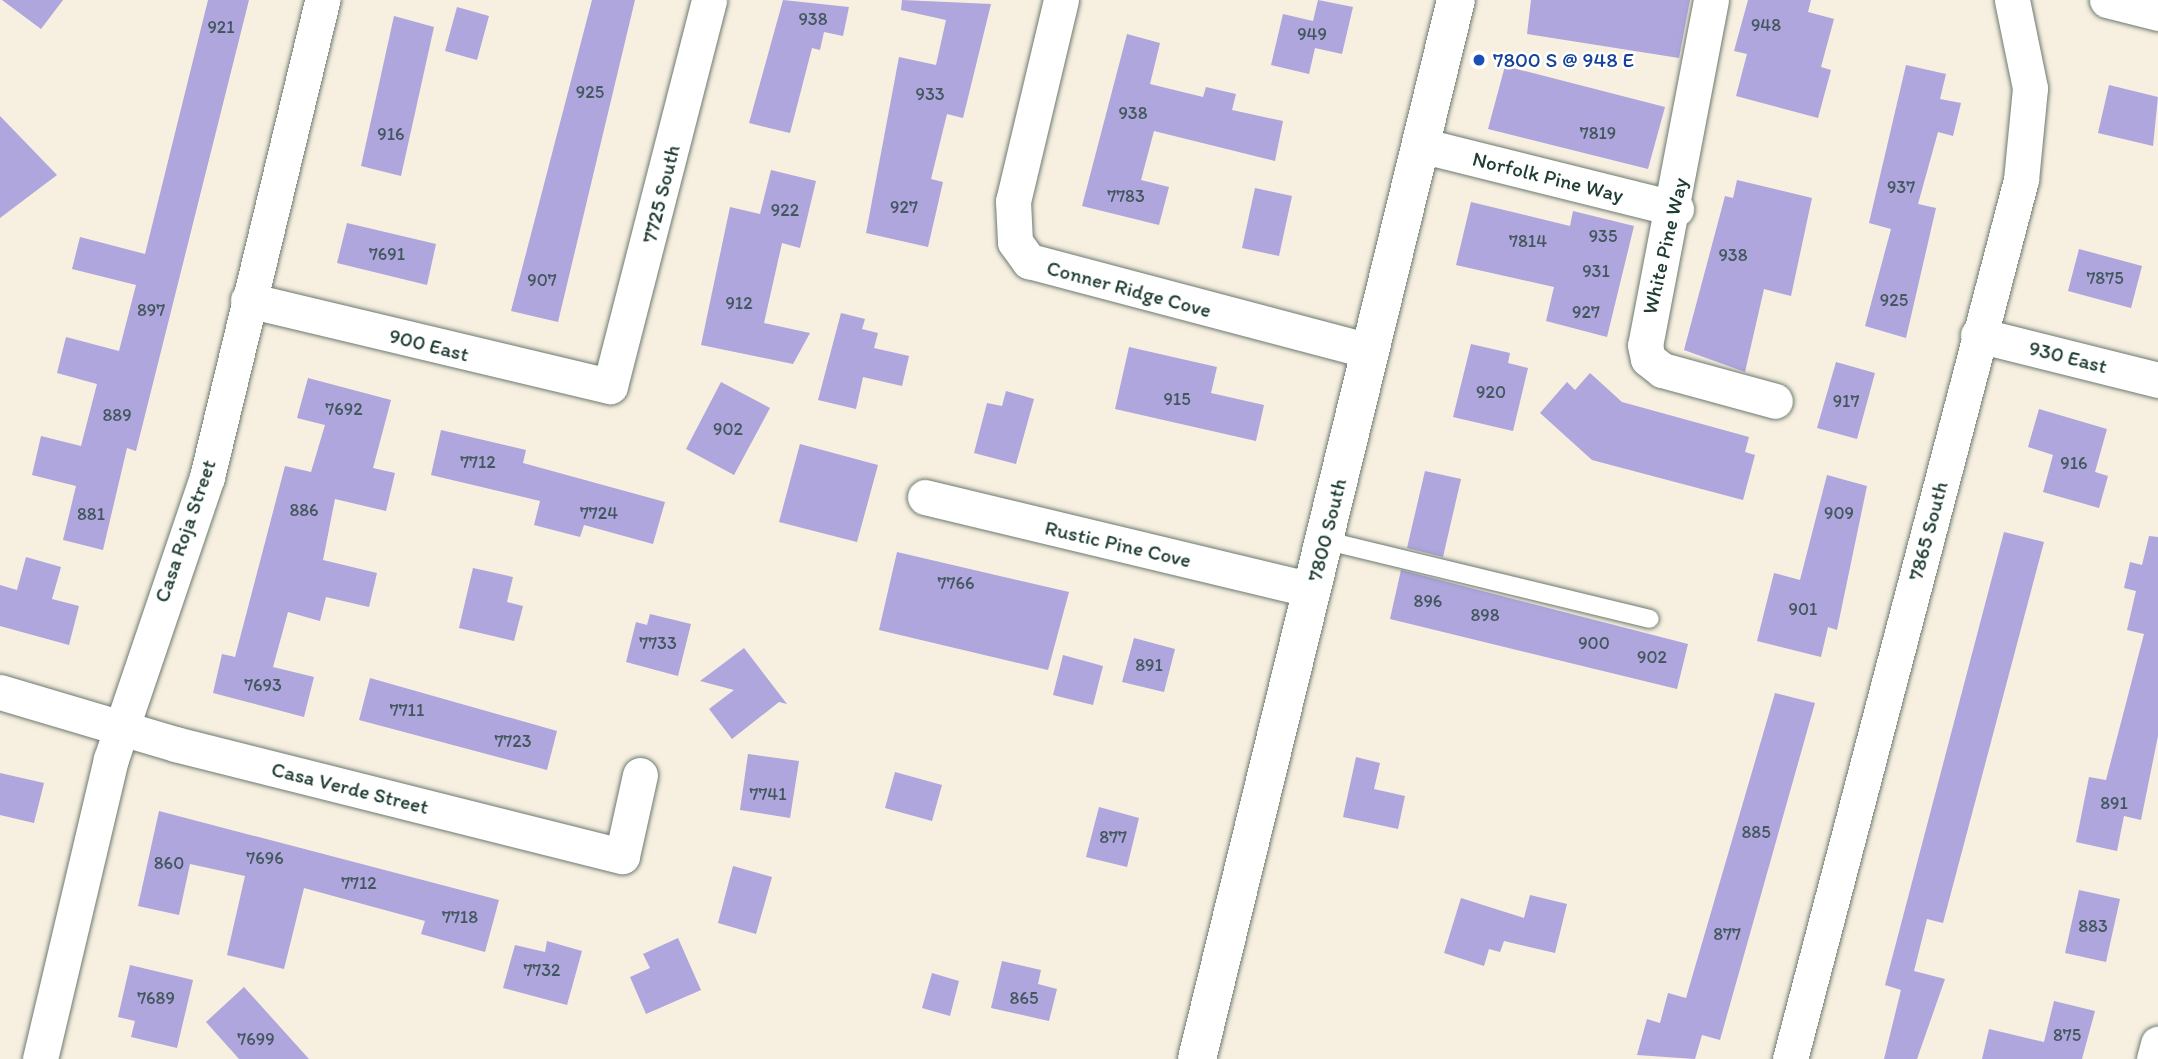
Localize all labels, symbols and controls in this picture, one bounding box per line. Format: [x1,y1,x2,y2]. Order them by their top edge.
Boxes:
house number: 938 [798,8,828,30]
house number: 948 [1751,14,1781,36]
house number: 921 [207,16,235,38]
house number: 949 [1297,23,1327,45]
place label: 7800 S @ 948 E [1493,47,1634,73]
marker: 7800 S @ 948 E [1471,52,1487,68]
house number: 925 [576,81,604,103]
house number: 933 [915,83,945,105]
house number: 938 [1118,102,1148,124]
house number: 7819 [1580,122,1616,144]
house number: 916 [377,123,405,145]
street label: 7725 South [637,142,685,246]
street label: Norfolk Pine Way [1470,146,1626,208]
street label: White Pine Way [1637,175,1693,317]
house number: 937 [1887,176,1915,198]
house number: 7783 [1107,185,1145,207]
house number: 927 [890,196,918,218]
house number: 922 [771,199,799,221]
house number: 935 [1589,225,1617,247]
house number: 7814 [1509,230,1547,252]
house number: 7691 [369,243,405,265]
house number: 938 [1718,244,1748,266]
street label: Conner Ridge Cove [1044,255,1214,323]
house number: 931 [1582,260,1610,282]
house number: 7875 [2086,267,2124,289]
house number: 907 [527,269,557,291]
house number: 925 [1880,289,1908,311]
house number: 912 [725,292,753,314]
house number: 897 [137,299,165,321]
house number: 927 [1572,301,1600,323]
street label: 900 East [387,323,471,367]
street label: 930 East [2026,335,2110,379]
house number: 920 [1476,381,1506,403]
house number: 915 [1163,388,1191,410]
house number: 917 [1833,390,1859,412]
house number: 7692 [325,398,363,420]
house number: 889 [102,404,132,426]
house number: 902 [713,418,743,440]
house number: 7712 [460,451,496,473]
house number: 916 [2060,452,2088,474]
street label: Casa Roja Street [149,457,221,605]
street label: 7800 South [1302,476,1352,584]
street label: 7865 South [1903,479,1953,583]
house number: 886 [289,499,319,521]
house number: 7724 [580,502,618,524]
house number: 909 [1824,502,1854,524]
house number: 881 [77,503,105,525]
street label: Rustic Pine Cove [1042,515,1194,573]
house number: 7766 [938,572,974,594]
house number: 896 [1414,590,1442,612]
house number: 901 [1789,598,1817,620]
house number: 898 [1470,604,1500,626]
house number: 7733 [639,632,677,654]
house number: 900 [1578,632,1610,654]
house number: 902 [1637,646,1667,668]
house number: 891 [1135,654,1163,676]
house number: 7693 [244,674,282,696]
house number: 7711 [390,699,424,721]
house number: 7723 [494,730,532,752]
street label: Casa Verde Street [269,756,431,820]
house number: 7741 [749,783,787,805]
house number: 891 [2100,792,2128,814]
house number: 885 [1741,821,1771,843]
house number: 877 [1099,826,1127,848]
house number: 7696 [246,847,284,869]
house number: 860 [154,852,184,874]
house number: 7712 [341,872,377,894]
house number: 7718 [442,906,478,928]
house number: 883 [2078,915,2108,937]
house number: 877 [1713,923,1741,945]
house number: 7732 [523,959,561,981]
house number: 7689 [137,987,175,1009]
house number: 865 [1010,987,1038,1009]
house number: 875 [2053,1024,2081,1046]
house number: 7699 [237,1028,275,1050]

